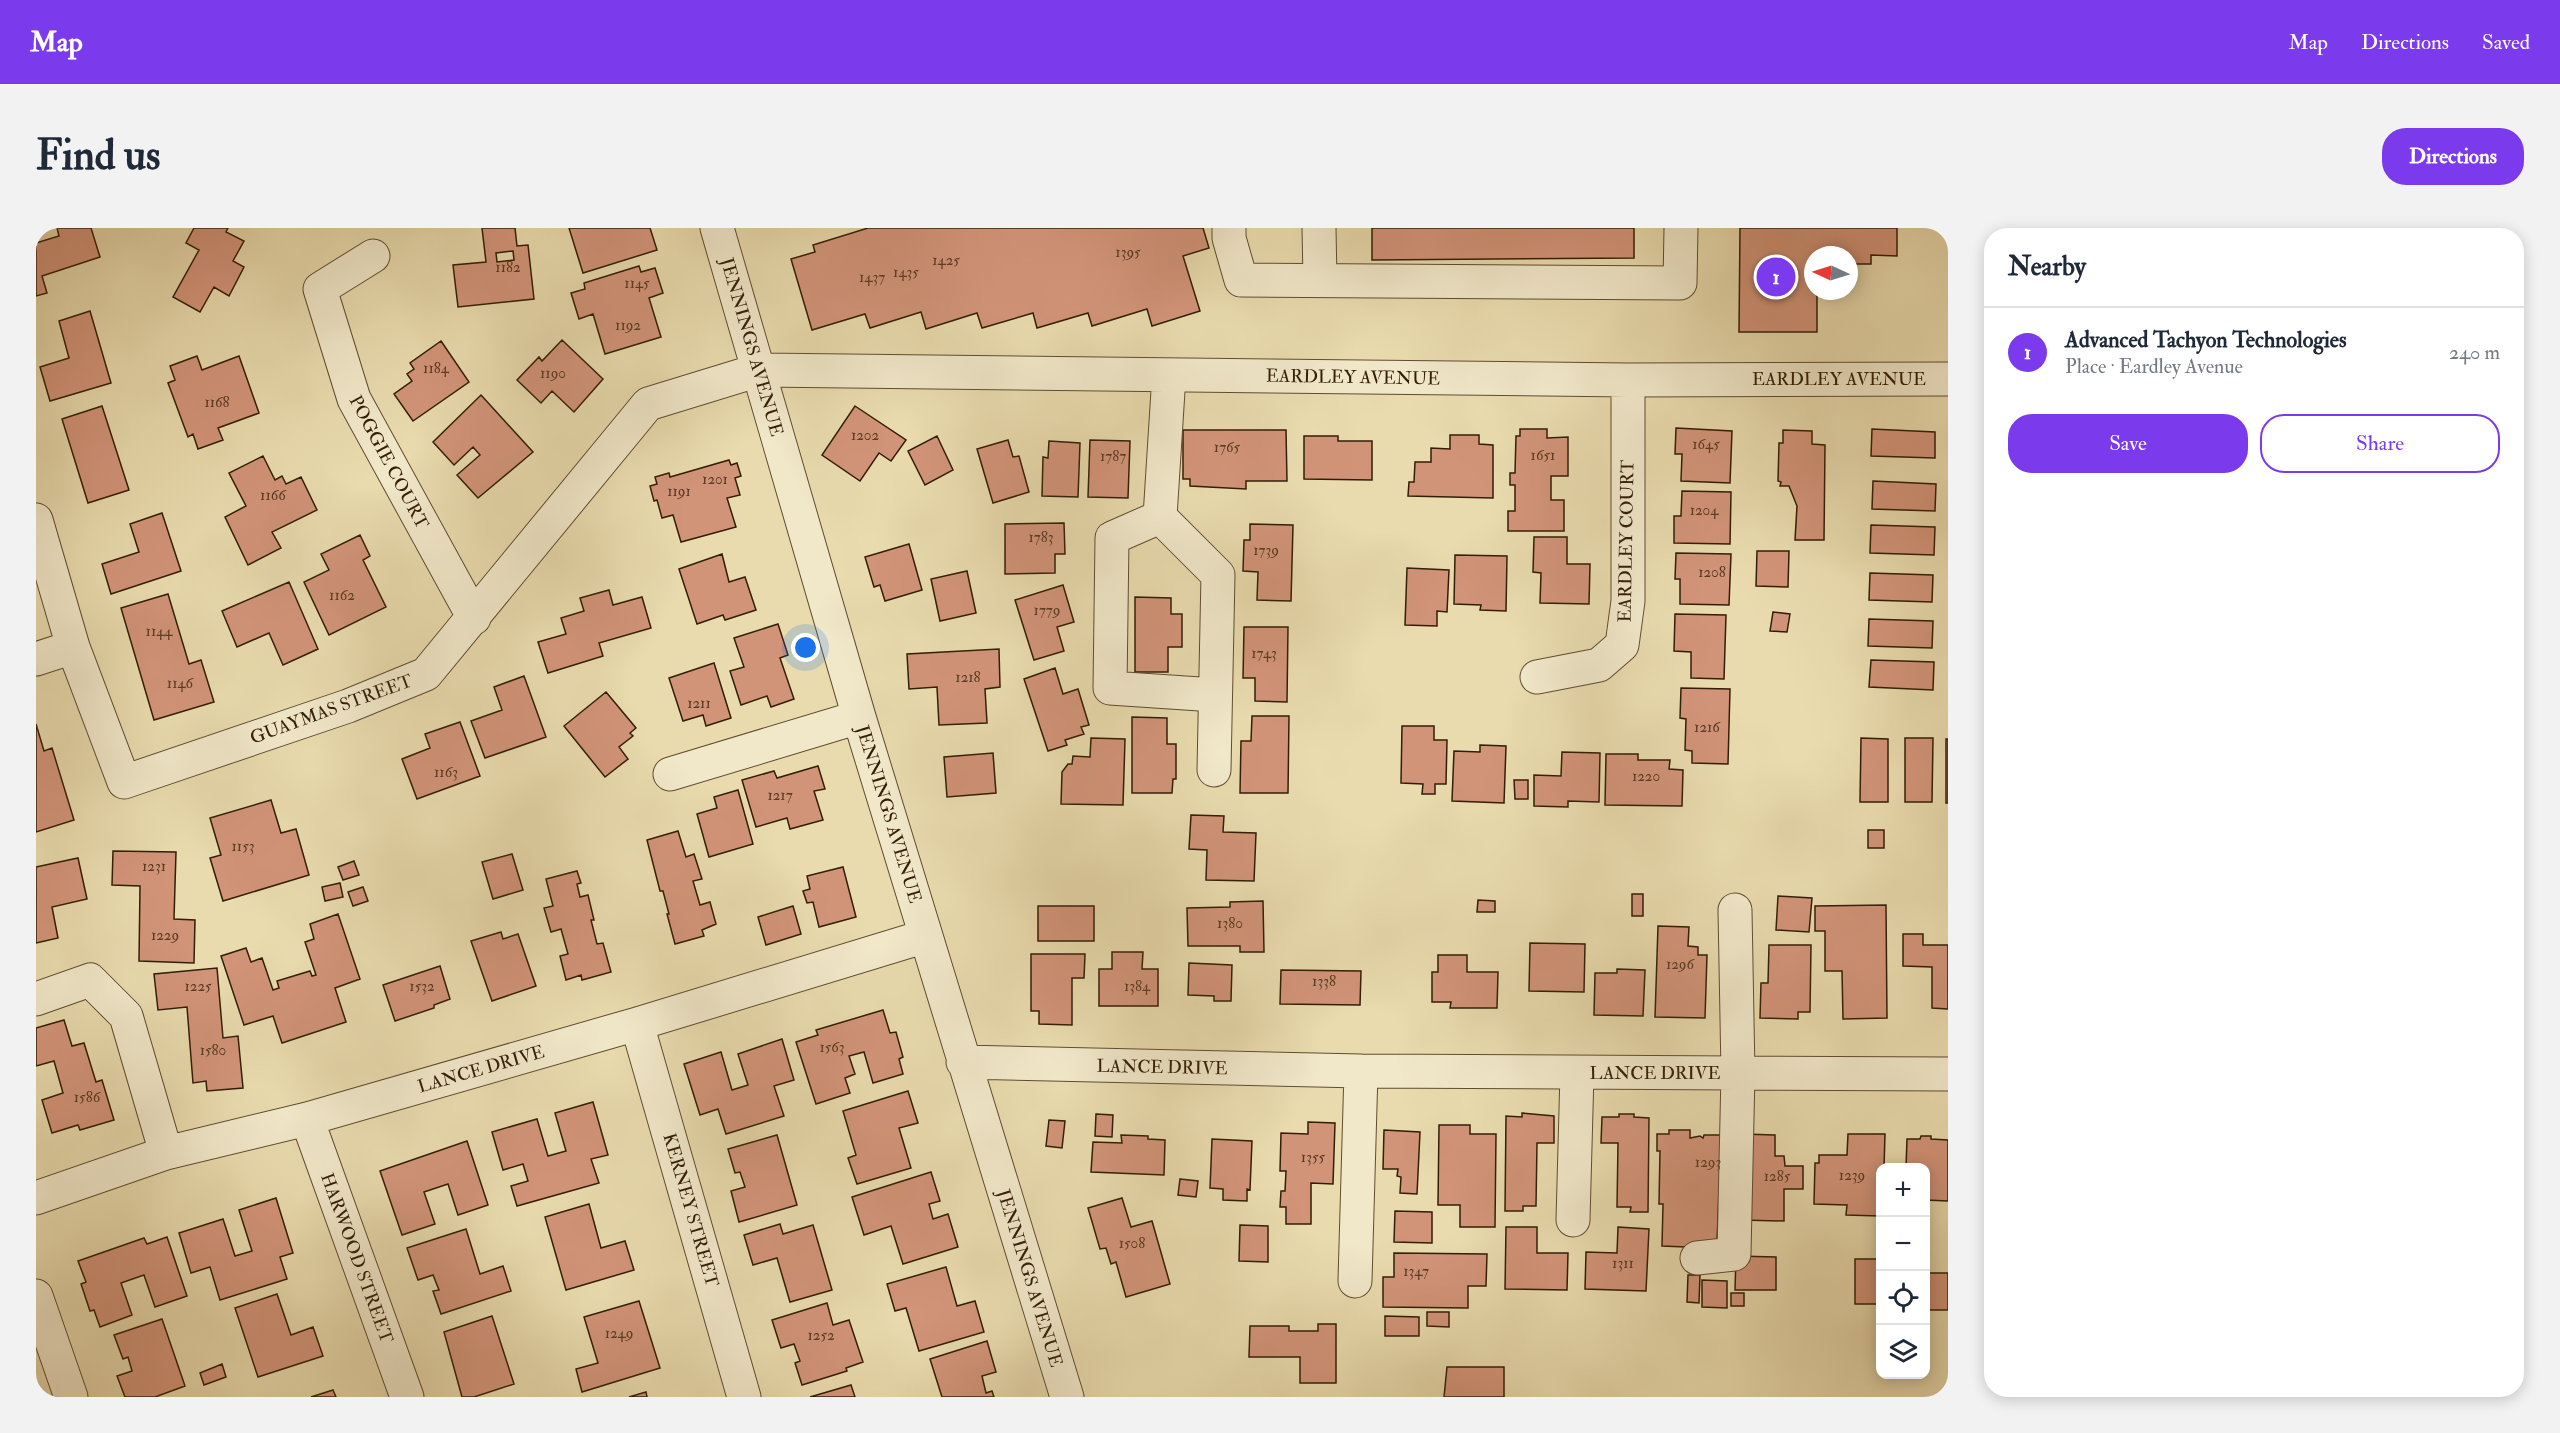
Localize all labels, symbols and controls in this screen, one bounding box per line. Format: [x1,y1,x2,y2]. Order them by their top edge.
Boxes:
text: Map [30,25,83,60]
text: Map [2288,29,2328,56]
text: Directions [2361,29,2449,56]
text: Saved [2482,29,2530,56]
button: Directions [2382,128,2524,185]
text: Find us [36,130,160,182]
house number: 1395 [1115,243,1141,262]
north arrow [1804,246,1858,300]
house number: 1425 [932,251,960,270]
text: Nearby [2008,251,2086,283]
street label: JENNINGS AVENUE [715,254,788,439]
pin: 1 [1756,254,1796,300]
house number: 1182 [495,258,521,277]
house number: 1435 [893,263,919,282]
house number: 1437 [859,268,885,287]
house number: 1145 [624,274,650,293]
house number: 1192 [615,316,641,335]
text: Advanced Tachyon Technologies [2065,326,2347,354]
text: 1 [2024,340,2031,365]
text: 240 m [2449,340,2500,365]
text: Place · Eardley Avenue [2065,354,2243,379]
house number: 1184 [423,359,450,378]
house number: 1190 [540,364,566,383]
street label: EARDLEY AVENUE [1266,364,1440,391]
street label: EARDLEY AVENUE [1752,368,1926,391]
street label: POGGIE COURT [344,391,434,534]
house number: 1168 [204,393,230,412]
button: Save [2008,414,2248,473]
button: Share [2260,414,2500,473]
house number: 1202 [851,426,880,445]
house number: 1645 [1692,435,1720,454]
house number: 1765 [1214,438,1241,457]
house number: 1651 [1531,446,1555,465]
house number: 1787 [1100,447,1126,466]
street label: EARDLEY COURT [1614,459,1639,622]
house number: 1201 [702,470,728,489]
house number: 1191 [667,482,691,501]
house number: 1166 [260,486,287,505]
house number: 1204 [1690,501,1719,520]
house number: 1783 [1028,528,1054,547]
house number: 1739 [1253,541,1279,560]
house number: 1208 [1698,563,1726,582]
house number: 1162 [329,586,355,605]
house number: 1779 [1034,601,1060,620]
house number: 1144 [146,622,173,641]
your location [791,633,820,662]
house number: 1743 [1251,644,1277,663]
house number: 1218 [955,668,981,687]
street label: GUAYMAS STREET [247,669,416,750]
house number: 1146 [167,674,195,693]
house number: 1211 [687,694,711,713]
house number: 1216 [1694,718,1721,737]
street label: JENNINGS AVENUE [850,721,927,906]
house number: 1163 [434,763,458,782]
house number: 1220 [1632,767,1660,786]
house number: 1217 [767,786,793,805]
house number: 1153 [231,837,255,856]
house number: 1231 [142,857,166,876]
house number: 1380 [1217,914,1243,933]
house number: 1229 [151,926,179,945]
house number: 1296 [1666,955,1696,974]
house number: 1338 [1312,972,1336,991]
house number: 1225 [184,977,212,996]
house number: 1532 [409,977,435,996]
house number: 1384 [1124,977,1151,996]
house number: 1563 [819,1038,845,1057]
street label: LANCE DRIVE [415,1040,547,1099]
house number: 1580 [200,1041,226,1060]
street label: LANCE DRIVE [1096,1055,1228,1080]
street label: LANCE DRIVE [1590,1062,1720,1085]
house number: 1586 [74,1088,102,1107]
street label: KERNEY STREET [658,1130,724,1290]
house number: 1355 [1301,1148,1326,1167]
house number: 1293 [1695,1153,1721,1172]
map controls [1876,1163,1930,1379]
button: + [1876,1163,1930,1217]
house number: 1239 [1839,1166,1865,1185]
house number: 1285 [1764,1167,1791,1186]
street label: HARWOOD STREET [315,1170,398,1347]
street label: JENNINGS AVENUE [991,1185,1068,1370]
button: − [1876,1217,1930,1271]
house number: 1508 [1119,1234,1145,1253]
house number: 1311 [1612,1254,1634,1273]
house number: 1347 [1403,1262,1429,1281]
button: locate [1876,1271,1930,1325]
house number: 1249 [605,1324,633,1343]
button: layers [1876,1325,1930,1379]
house number: 1252 [807,1326,835,1345]

